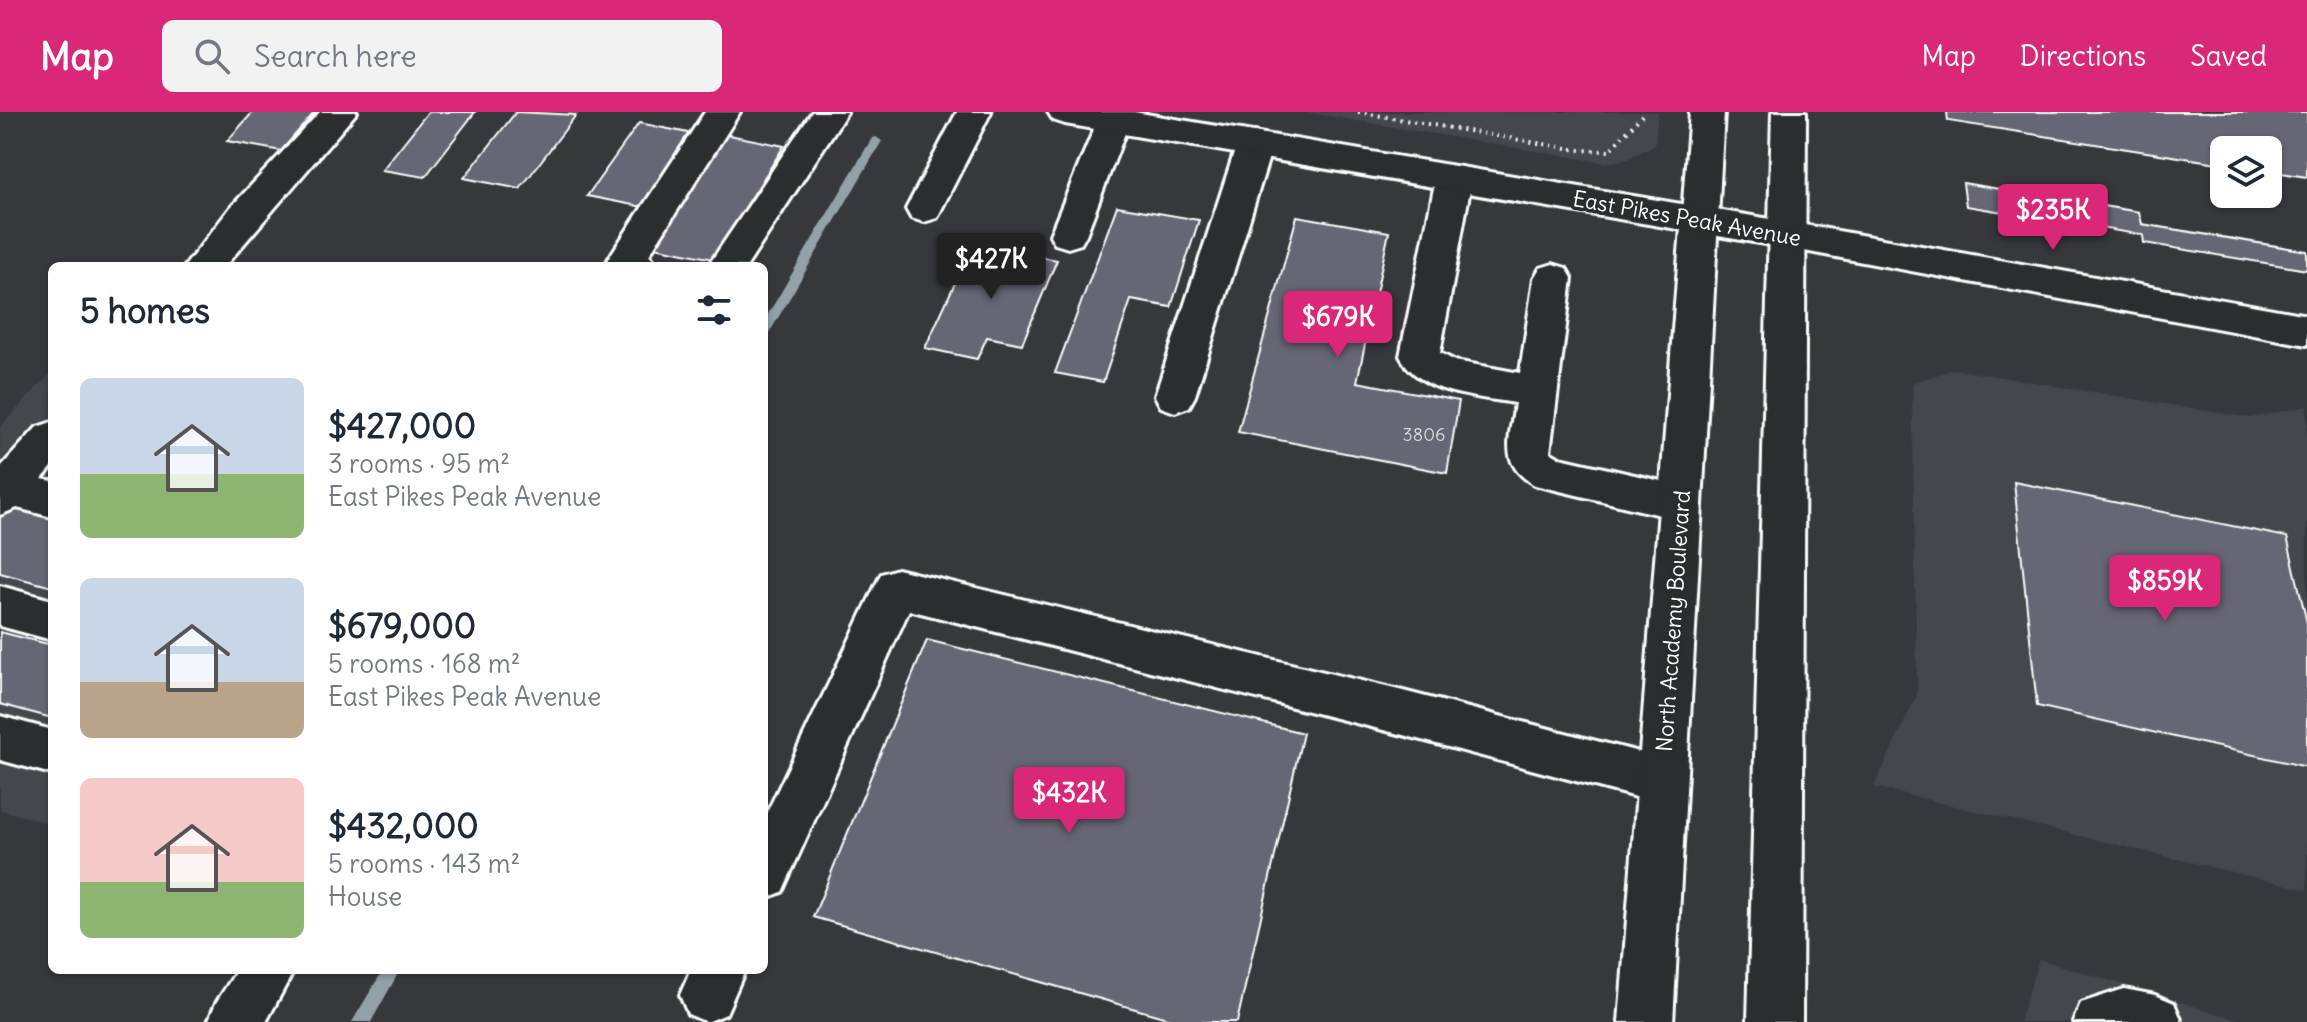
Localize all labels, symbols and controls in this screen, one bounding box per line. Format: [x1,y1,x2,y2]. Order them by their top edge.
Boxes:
search box [162,20,722,92]
text: Map [40,33,114,80]
icon: search [190,34,234,78]
text: Search here [254,37,417,75]
text: Map [1921,38,1976,74]
text: Directions [2020,38,2146,74]
text: Saved [2190,38,2267,74]
map controls [2210,136,2282,208]
button: layers [2210,136,2282,208]
street label: East Pikes Peak Avenue [1571,184,1803,252]
pin: $235K [1997,184,2109,252]
text: $235K [2016,193,2090,226]
pin: $427K [935,233,1047,301]
text: $427K [955,242,1027,275]
icon: filters [692,288,736,332]
text: 5 homes [80,289,210,332]
pin: $679K [1282,291,1394,359]
text: $679K [1301,300,1375,333]
text: $427,000 [328,404,476,447]
icon: home [144,410,240,506]
house number: 3806 [1403,423,1445,446]
text: 3 rooms · 95 m² [328,447,510,480]
text: East Pikes Peak Avenue [328,480,601,513]
street label: North Academy Boulevard [1650,489,1696,753]
pin: $859K [2109,555,2221,623]
text: $859K [2127,564,2203,597]
text: $679,000 [328,604,476,647]
icon: home [144,610,240,706]
text: 5 rooms · 168 m² [328,647,521,680]
text: East Pikes Peak Avenue [328,680,601,713]
pin: $432K [1013,767,1125,835]
text: $432K [1032,776,1106,809]
text: $432,000 [328,804,479,847]
icon: home [144,810,240,906]
text: 5 rooms · 143 m² [328,847,520,880]
text: House [328,880,402,913]

